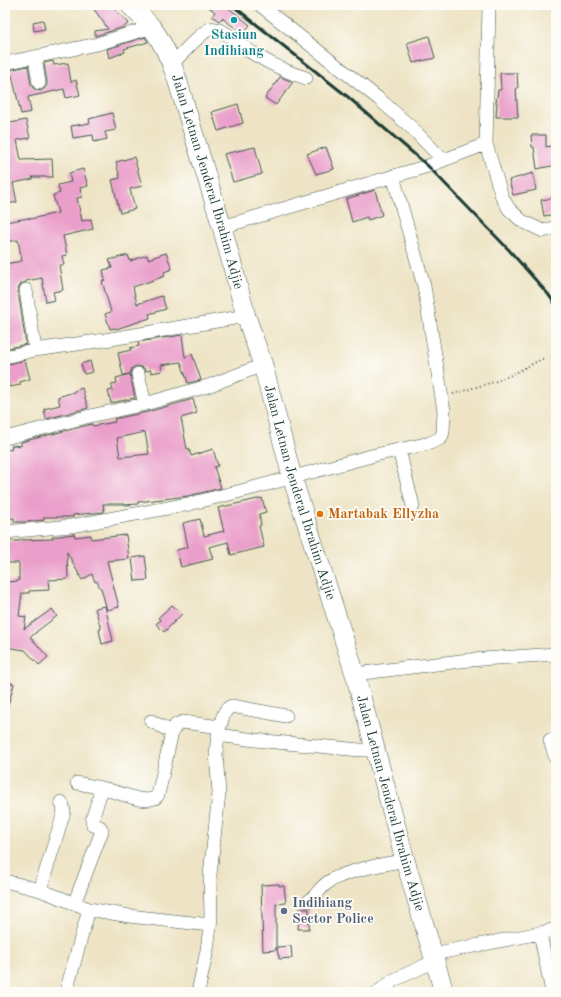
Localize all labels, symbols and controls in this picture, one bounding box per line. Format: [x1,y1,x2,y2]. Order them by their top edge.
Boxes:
marker: Stasiun Indihiang [229,15,239,25]
place label: Stasiun Indihiang [204,28,264,58]
street label: Jalan Letnan Jenderal Ibrahim Adjie [169,72,245,291]
street label: Jalan Letnan Jenderal Ibrahim Adjie [261,383,338,602]
place label: Martabak Ellyzha [328,507,439,521]
marker: Martabak Ellyzha [315,509,325,519]
street label: Jalan Letnan Jenderal Ibrahim Adjie [354,693,427,913]
place label: Indihiang Sector Police [292,896,374,926]
marker: Indihiang Sector Police [279,906,289,916]

